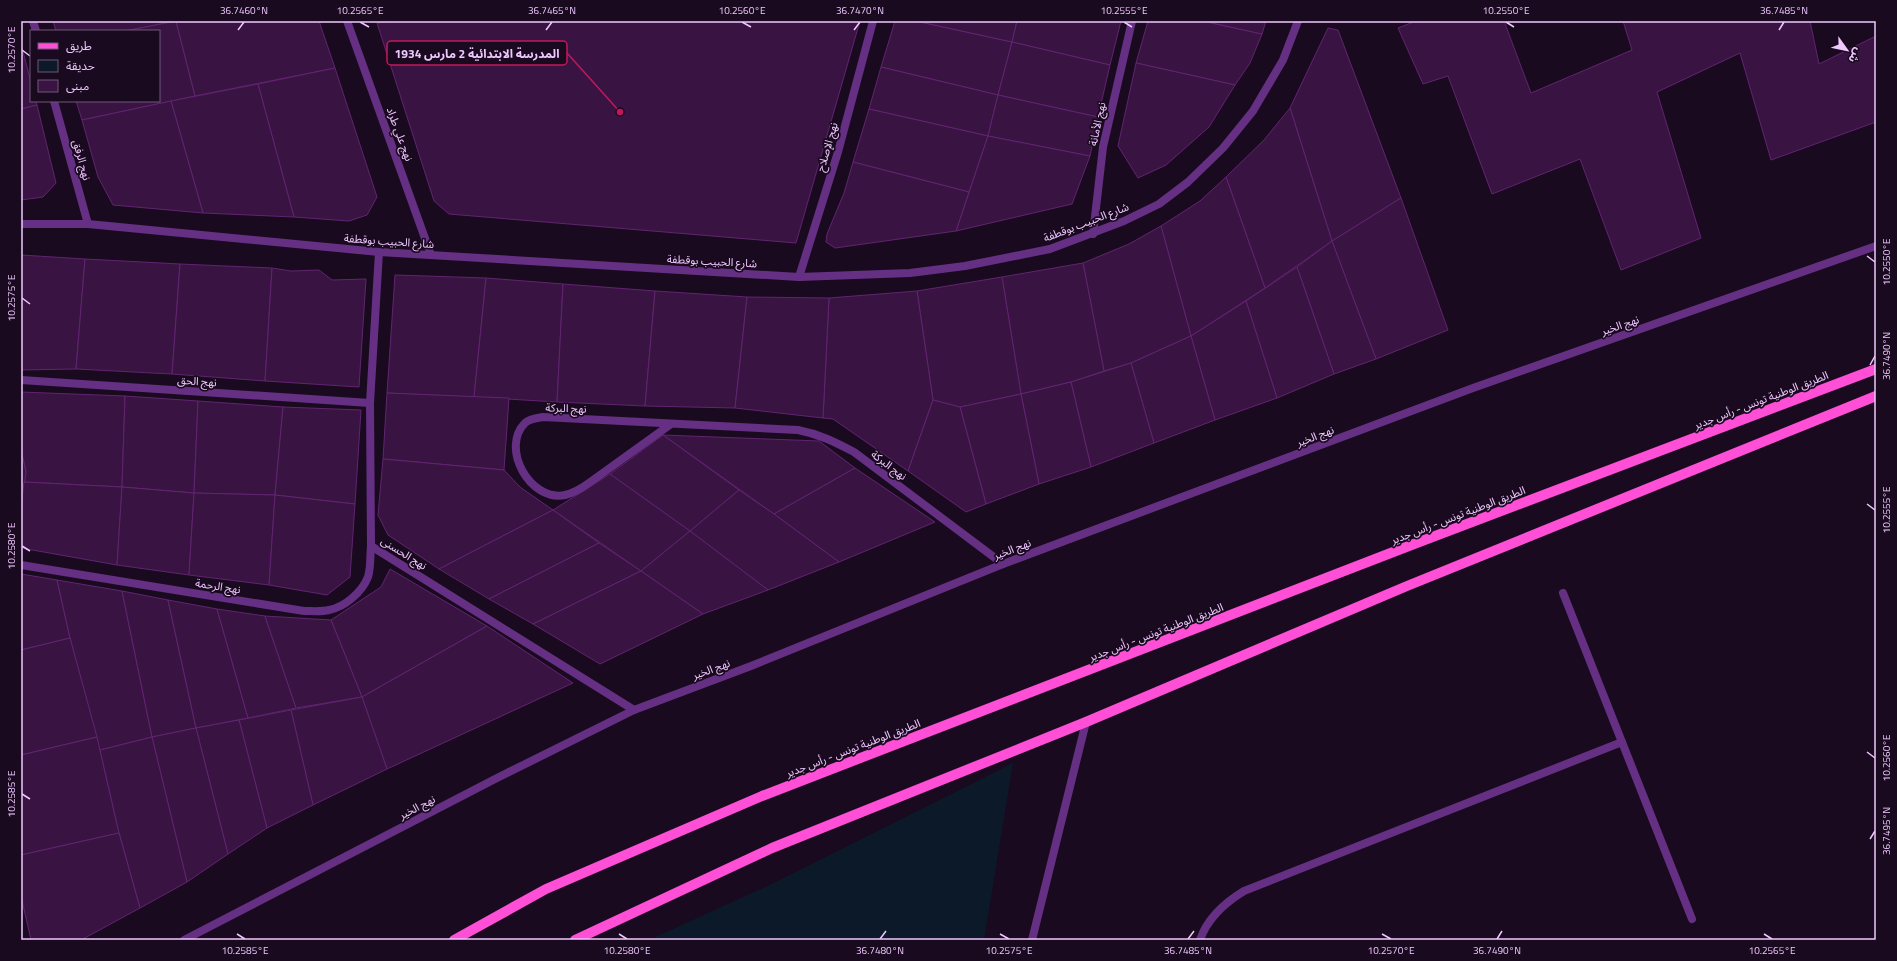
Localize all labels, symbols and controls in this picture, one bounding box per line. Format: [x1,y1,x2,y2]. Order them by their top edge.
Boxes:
text: 36.7460°N [220,3,268,18]
text: 10.2565°E [337,3,384,18]
text: 36.7465°N [528,3,576,18]
text: 10.2560°E [719,3,766,18]
text: 36.7470°N [836,3,884,18]
text: 10.2555°E [1101,3,1148,18]
text: 10.2550°E [1483,3,1530,18]
text: 36.7485°N [1760,3,1808,18]
text: 10.2570°E [4,26,19,73]
legend [30,30,160,102]
north arrow [1827,30,1867,70]
text: طريق [66,36,92,55]
callout: المدرسة الابتدائية 2 مارس 1934 [387,41,567,65]
text: المدرسة الابتدائية 2 مارس 1934 [395,44,559,63]
text: ش [1845,45,1866,66]
text: حديقة [66,56,95,75]
text: مبنى [66,76,89,95]
street label: نهج الأمانة [1085,101,1109,147]
street label: نهج علي طراد [381,105,417,164]
street label: نهج الإصلاح [812,120,842,174]
street label: نهج الرفق [69,138,95,182]
street label: شارع الحبيب بوقطفة [1041,198,1131,246]
street label: شارع الحبيب بوقطفة [343,230,435,252]
text: 10.2550°E [1879,238,1894,285]
street label: شارع الحبيب بوقطفة [666,251,758,271]
text: 10.2575°E [4,274,19,321]
street label: نهج الخير [1598,311,1641,339]
text: 36.7490°N [1879,332,1894,380]
street label: الطريق الوطنية تونس - رأس جدير [1691,367,1831,433]
street label: نهج الحق [177,372,217,390]
street label: نهج البركة [545,399,587,417]
street label: نهج الخير [1293,422,1336,451]
street label: نهج البركة [868,446,910,484]
street label: الطريق الوطنية تونس - رأس جدير [1388,482,1528,548]
text: 10.2555°E [1879,486,1894,533]
text: 10.2580°E [4,522,19,569]
street label: نهج الحسنى [378,532,430,574]
street label: نهج الخير [990,535,1033,564]
street label: نهج الرحمة [194,575,242,597]
street label: الطريق الوطنية تونس - رأس جدير [1086,599,1226,665]
street label: نهج الخير [689,655,732,684]
street label: الطريق الوطنية تونس - رأس جدير [783,715,923,781]
text: 10.2560°E [1879,734,1894,781]
text: 10.2585°E [4,770,19,817]
street label: نهج الخير [395,791,438,823]
text: 36.7495°N [1879,807,1894,855]
text: 10.2585°E [222,943,269,958]
text: 10.2580°E [604,943,651,958]
text: 36.7480°N [856,943,904,958]
text: 10.2575°E [986,943,1033,958]
text: 36.7485°N [1164,943,1212,958]
text: 10.2570°E [1368,943,1415,958]
text: 36.7490°N [1473,943,1521,958]
text: 10.2565°E [1749,943,1796,958]

